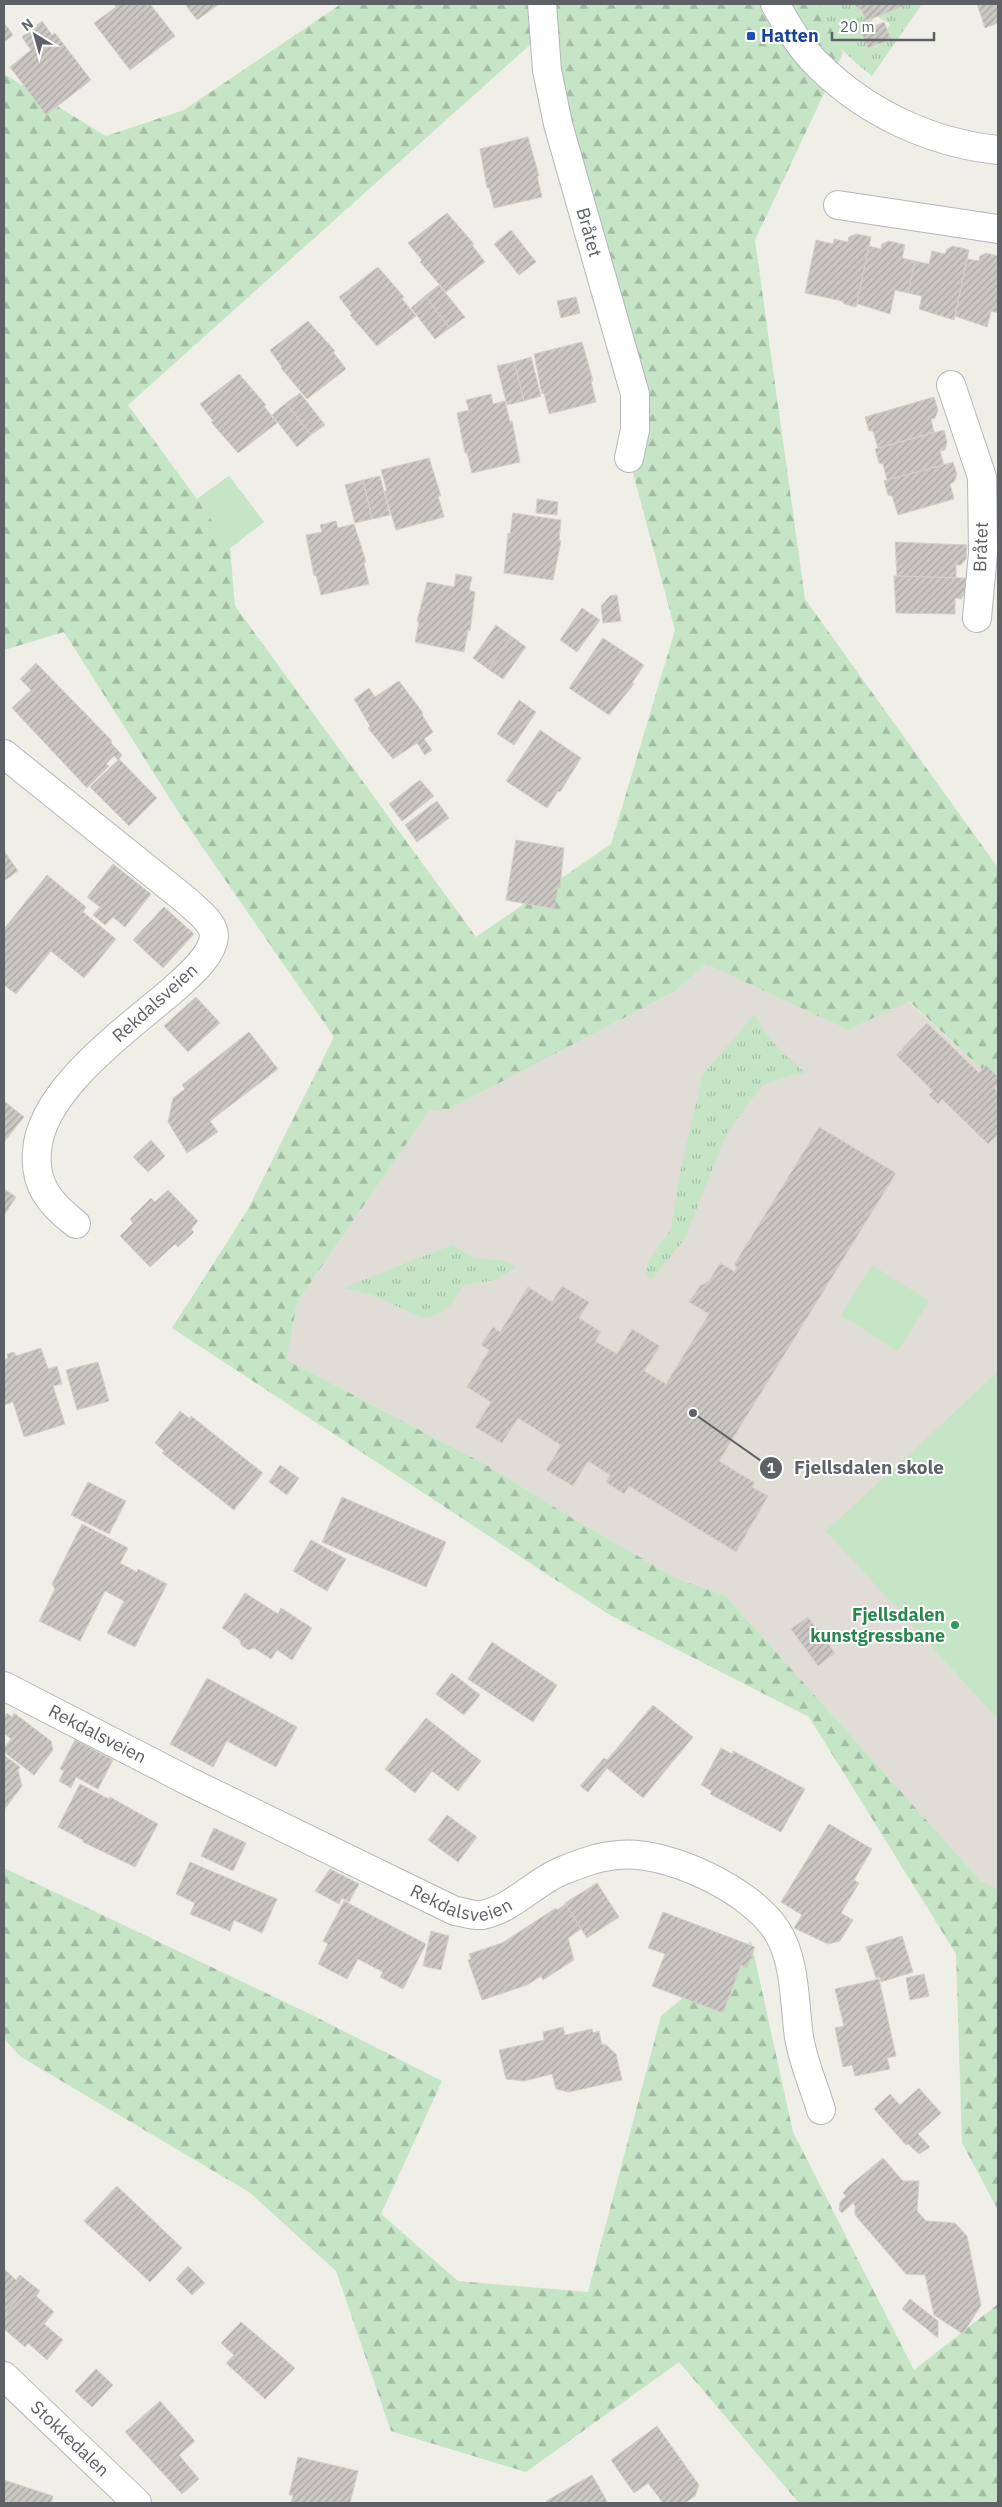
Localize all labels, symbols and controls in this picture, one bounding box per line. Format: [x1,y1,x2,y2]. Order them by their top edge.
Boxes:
north arrow [10,10,60,60]
scale bar [832,10,934,42]
text: N [18,14,37,35]
text: 20 m [840,17,875,36]
place label: Hatten [761,24,819,47]
marker: Hatten [745,30,757,42]
street label: Bråtet [571,205,607,260]
street label: Bråtet [968,521,993,573]
street label: Rekdalsveien [107,958,202,1047]
callout: Fjellsdalen skole [759,1451,954,1485]
text: Fjellsdalen skole [794,1455,944,1479]
text: 1 [766,1458,776,1477]
place label: Fjellsdalen kunstgressbane [810,1603,945,1647]
marker: Fjellsdalen kunstgressbane [949,1619,961,1631]
street label: Rekdalsveien [45,1699,150,1768]
street label: Rekdalsveien [406,1879,516,1926]
street label: Stokkedalen [26,2395,114,2482]

